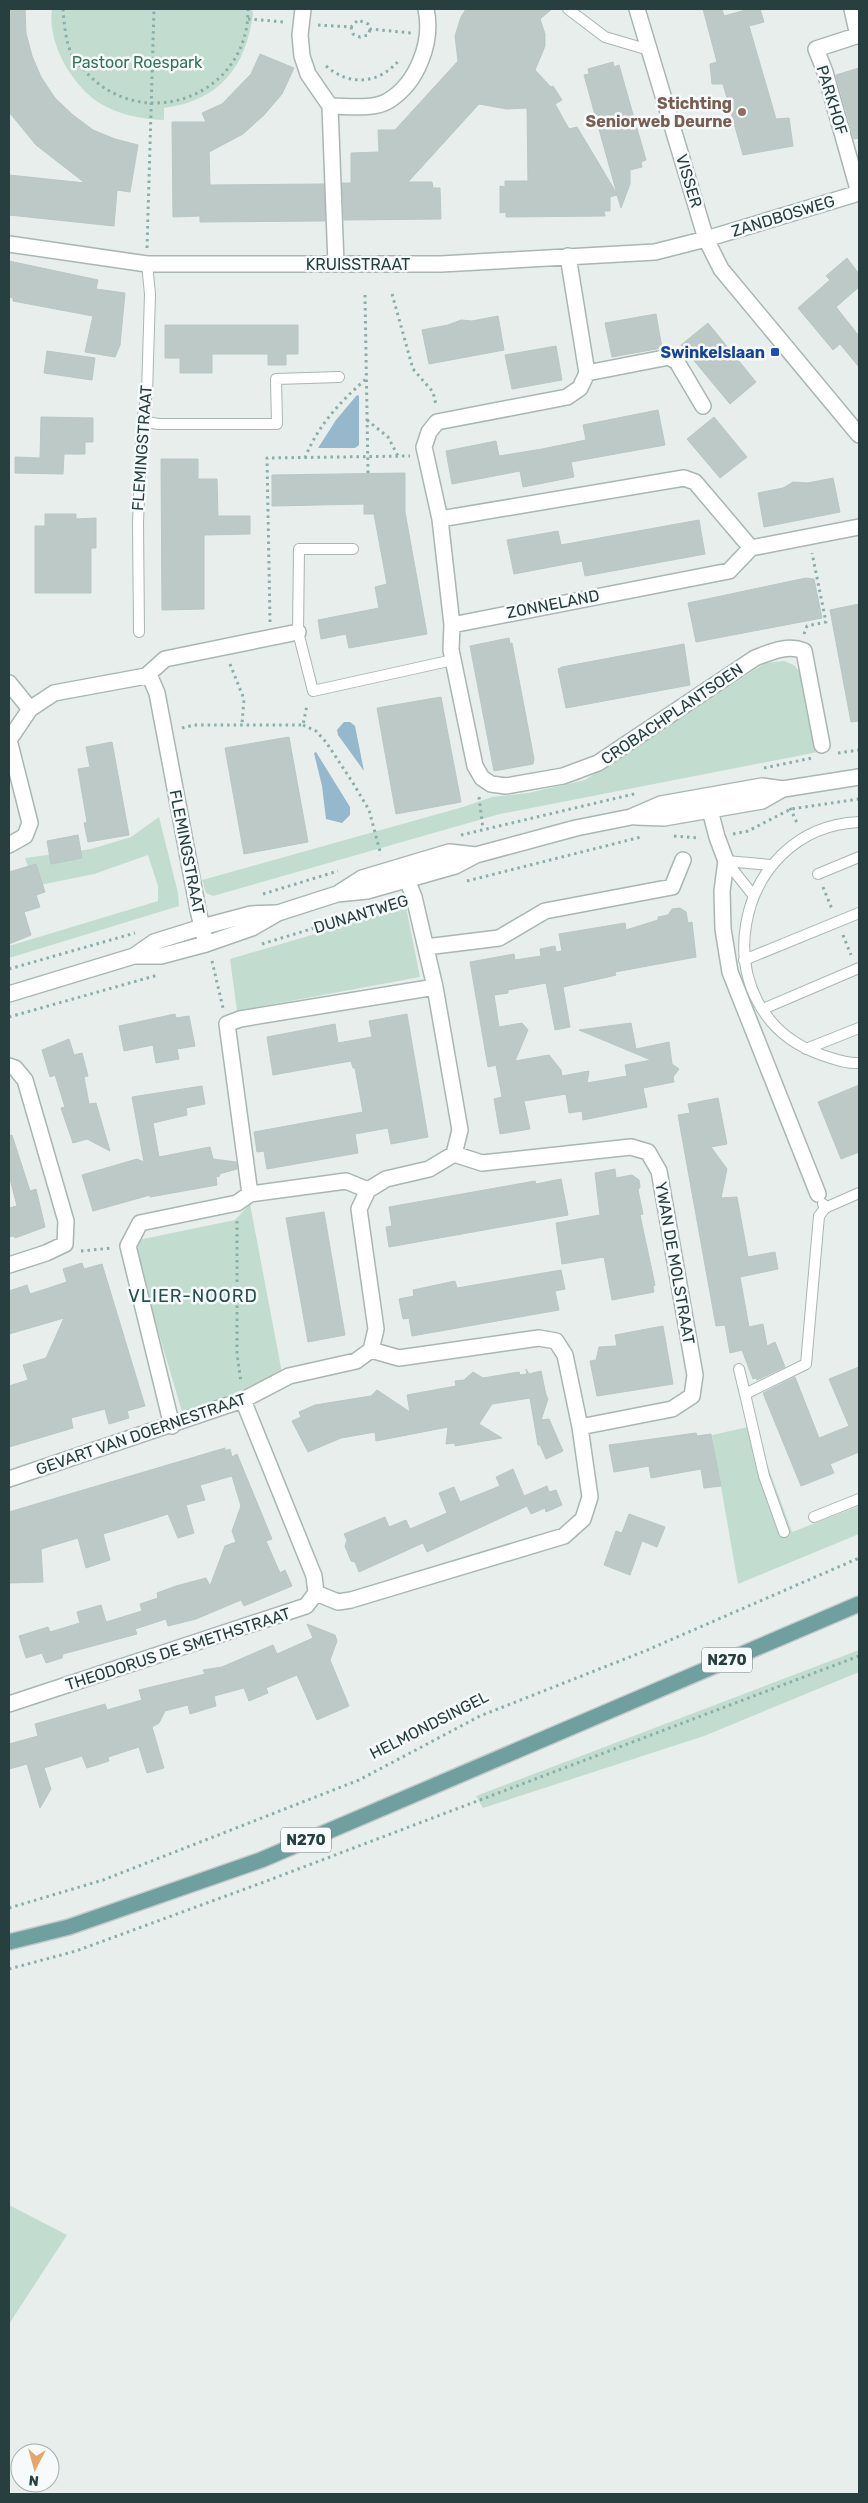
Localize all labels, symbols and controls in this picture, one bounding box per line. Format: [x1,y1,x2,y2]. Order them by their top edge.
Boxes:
park label: Pastoor Roespark [72,53,203,72]
street label: PARKHOF [812,63,852,137]
place label: Stichting Seniorweb Deurne [586,94,732,131]
marker: Stichting Seniorweb Deurne [736,106,748,118]
street label: VISSER [672,152,706,210]
street label: ZANDBOSWEG [729,191,837,241]
street label: KRUISSTRAAT [306,255,410,274]
place label: Swinkelslaan [660,343,765,362]
marker: Swinkelslaan [769,346,781,358]
street label: FLEMINGSTRAAT [128,384,156,512]
street label: ZONNELAND [505,586,601,622]
street label: CROBACHPLANTSOEN [597,659,747,769]
street label: FLEMINGSTRAAT [166,788,208,916]
street label: DUNANTWEG [311,891,411,937]
street label: YWAN DE MOLSTRAAT [651,1180,699,1346]
district label: VLIER-NOORD [128,1285,258,1307]
street label: GEVART VAN DOERNESTRAAT [33,1389,249,1479]
street label: THEODORUS DE SMETHSTRAAT [63,1604,293,1694]
road number: N270 [702,1648,752,1672]
street label: HELMONDSINGEL [366,1687,492,1763]
road number: N270 [281,1828,331,1852]
north arrow [10,2443,60,2493]
text: N [28,2471,40,2489]

